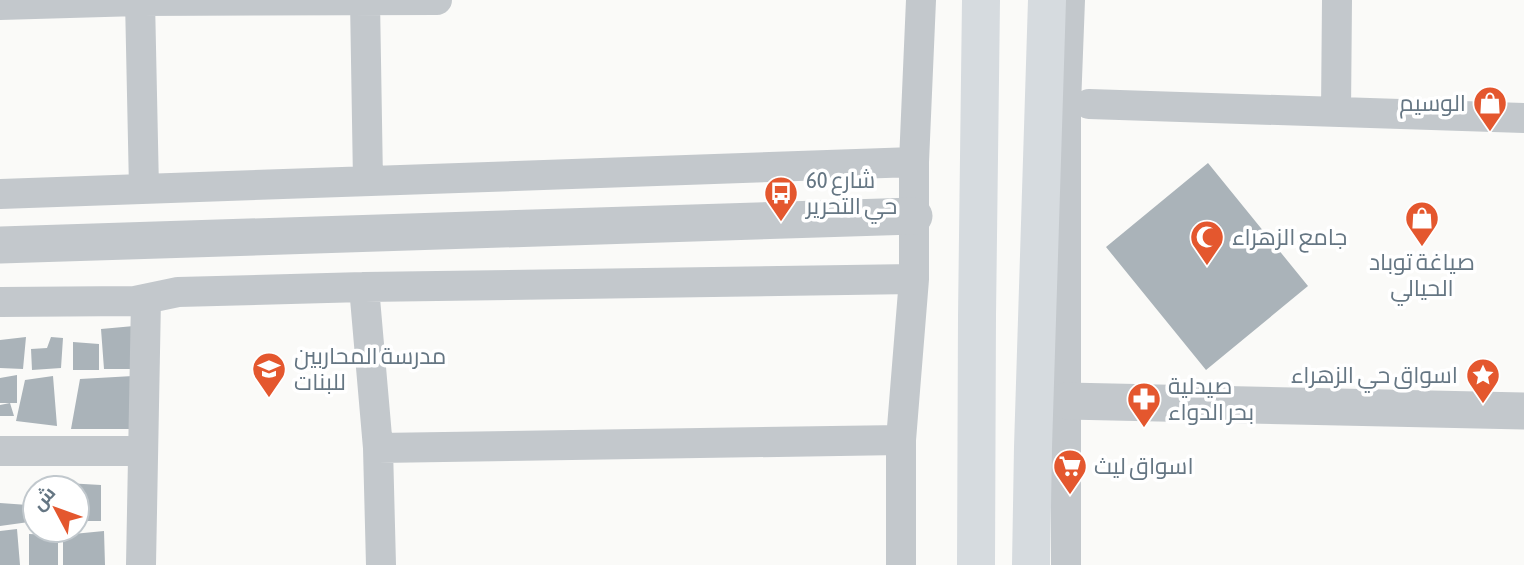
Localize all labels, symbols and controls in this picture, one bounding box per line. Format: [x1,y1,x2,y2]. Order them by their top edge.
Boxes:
shop icon: الوسيم [1471,84,1509,133]
place label: الوسيم [1399,90,1466,119]
place label: شارع 60 حي التحرير [804,167,897,224]
bus stop icon: شارع 60 حي التحرير [762,174,800,223]
shop icon: صياغة توباد الحيالي [1403,199,1441,248]
mosque icon: جامع الزهراء [1188,218,1226,267]
place label: جامع الزهراء [1232,224,1347,253]
place label: صياغة توباد الحيالي [1369,249,1475,306]
place label: مدرسة المحاربين للبنات [294,343,446,395]
school or university icon: مدرسة المحاربين للبنات [250,350,288,399]
place icon: اسواق حي الزهراء [1464,356,1502,405]
place label: اسواق حي الزهراء [1291,362,1458,393]
place label: صيدلية بحر الدواء [1168,373,1254,425]
pharmacy icon: صيدلية بحر الدواء [1125,380,1163,429]
supermarket icon: اسواق ليث [1051,447,1089,496]
place label: اسواق ليث [1094,453,1194,480]
north arrow [21,474,91,544]
text: ش [27,481,60,515]

